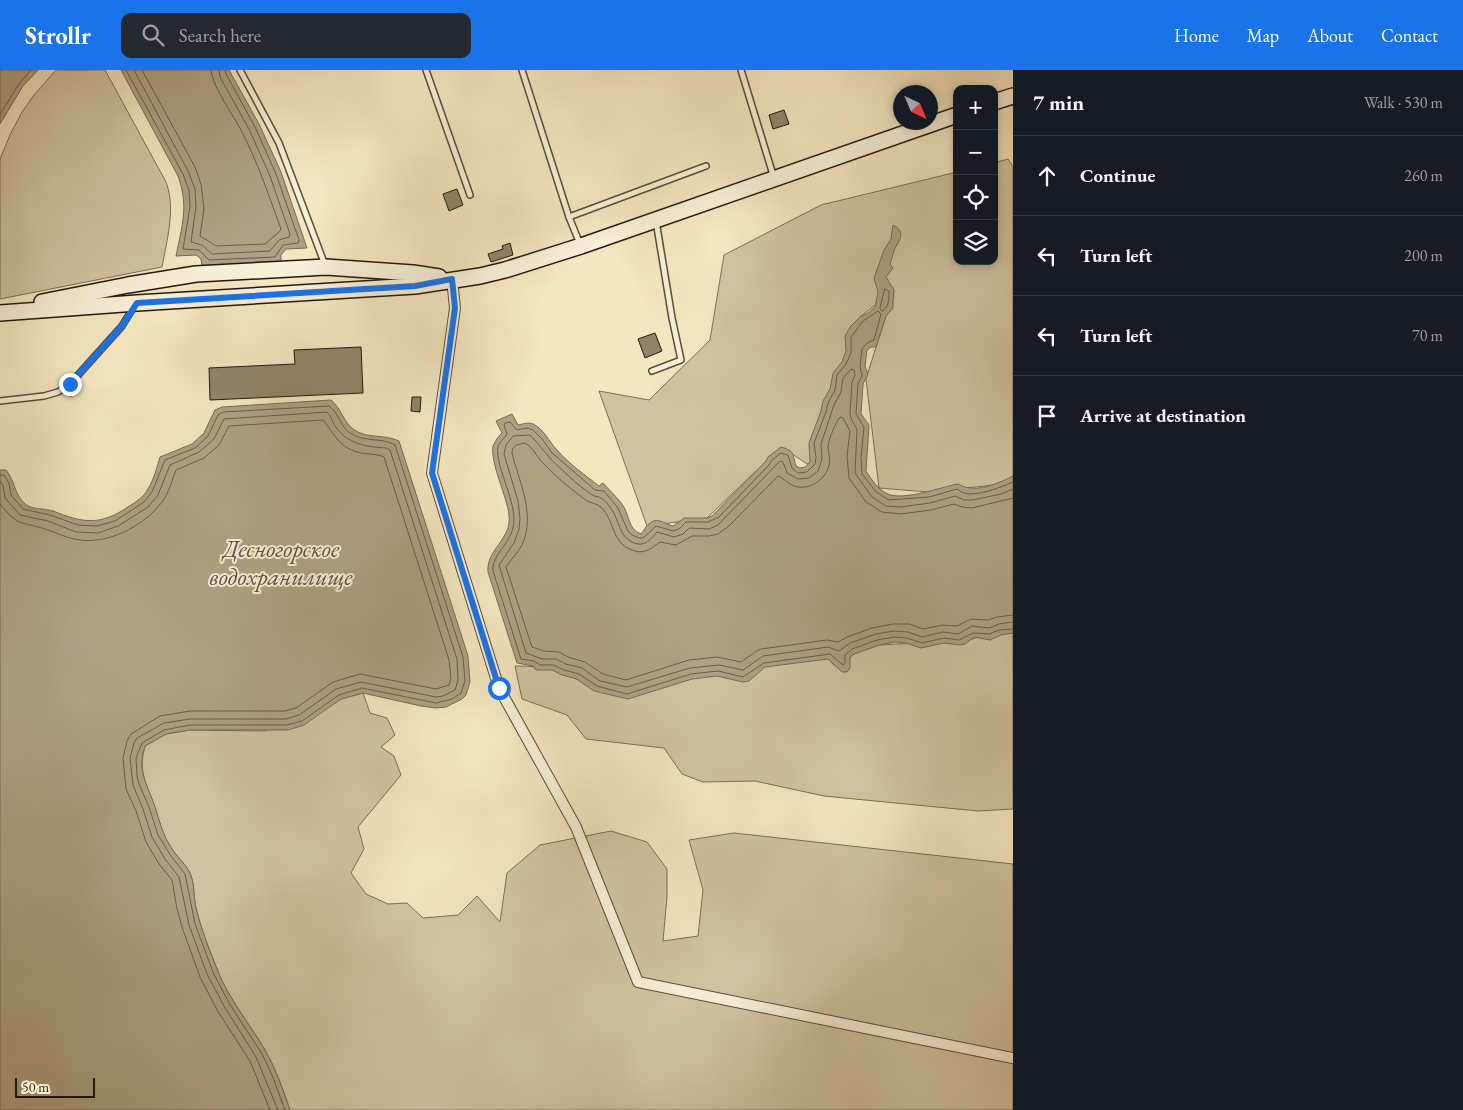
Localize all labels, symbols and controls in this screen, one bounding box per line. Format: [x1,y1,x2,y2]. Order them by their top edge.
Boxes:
search box [121,13,471,58]
text: Strollr [25,20,91,51]
icon: search [139,21,167,49]
text: Search here [179,23,261,48]
text: Home [1174,24,1219,47]
text: Map [1247,24,1279,47]
text: About [1307,24,1353,47]
text: Contact [1381,24,1438,47]
north arrow [893,85,938,130]
map controls [953,85,998,265]
button: + [953,85,998,130]
text: 7 min [1033,89,1084,116]
text: Walk · 530 m [1364,92,1443,113]
button: − [953,130,998,175]
icon: ahead [1033,162,1061,190]
text: Continue [1080,163,1155,188]
text: 260 m [1404,165,1443,186]
button: locate [953,175,998,220]
button: layers [953,220,998,265]
icon: left [1033,242,1061,270]
text: Turn left [1080,243,1152,268]
text: 200 m [1404,245,1443,266]
icon: left [1033,322,1061,350]
text: Turn left [1080,323,1152,348]
text: 70 m [1412,325,1443,346]
route end [59,373,82,396]
icon: arrive [1033,402,1061,430]
text: Arrive at destination [1080,403,1246,428]
water label: Десногорское водохранилище [210,533,353,592]
route start [488,677,511,700]
scale bar [15,1075,95,1098]
text: 50 m [22,1078,49,1096]

